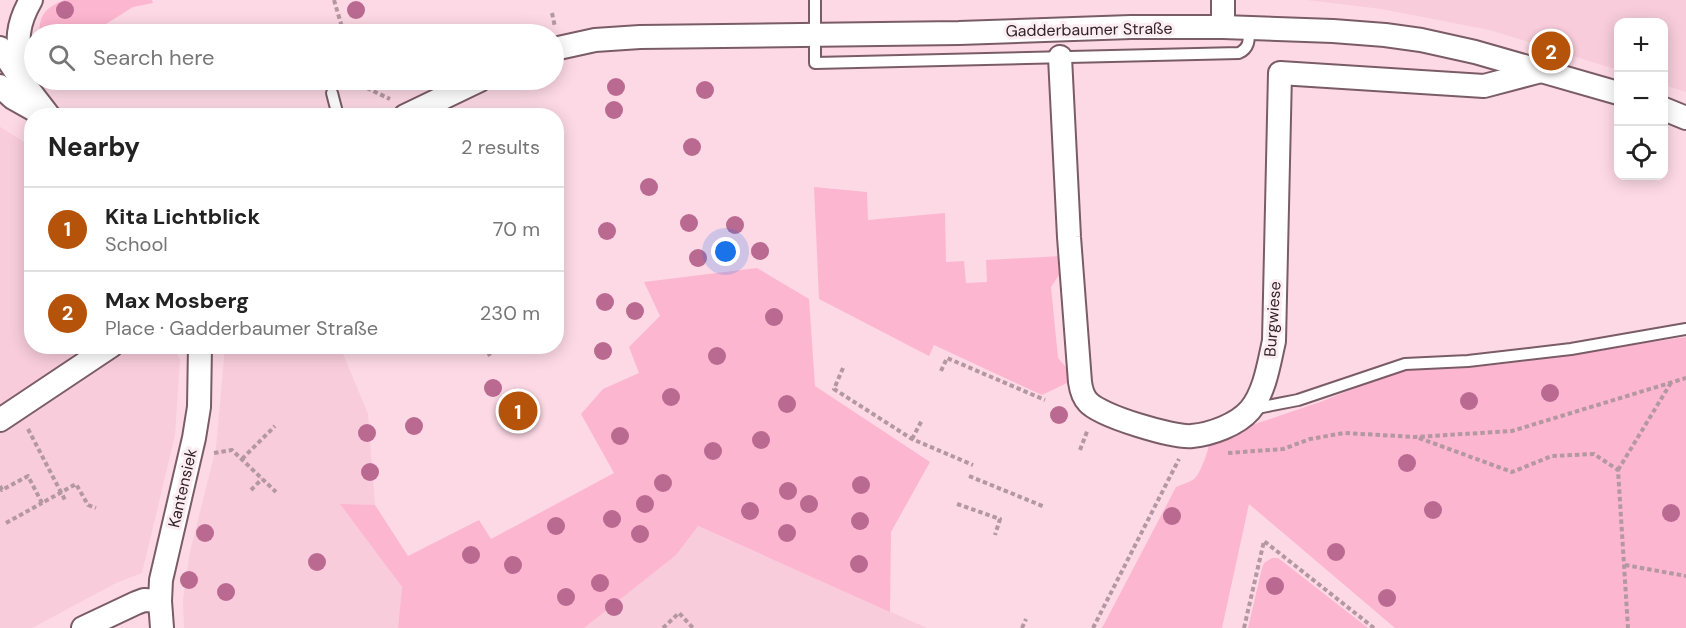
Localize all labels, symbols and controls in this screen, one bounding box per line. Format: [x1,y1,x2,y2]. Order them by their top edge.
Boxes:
street label: Gadderbaumer Straße [1005,18,1173,41]
map controls [1614,18,1668,180]
button: + [1614,18,1668,72]
search box [24,24,564,90]
pin: 2 [1532,28,1570,74]
icon: search [45,41,78,74]
text: Search here [93,43,214,72]
button: − [1614,72,1668,126]
button: locate [1614,126,1668,180]
text: Nearby [48,130,140,164]
text: 2 results [461,134,540,160]
text: Kita Lichtblick [105,202,260,231]
text: 1 [64,216,71,242]
text: 70 m [493,216,540,242]
text: School [105,231,168,257]
your location [711,237,740,266]
street label: Burgwiese [1259,281,1286,358]
text: Max Mosberg [105,286,249,315]
text: 2 [62,300,73,326]
text: 230 m [480,300,540,326]
text: Place · Gadderbaumer Straße [105,315,378,341]
pin: 1 [498,388,538,434]
street label: Kantensiek [163,447,202,530]

